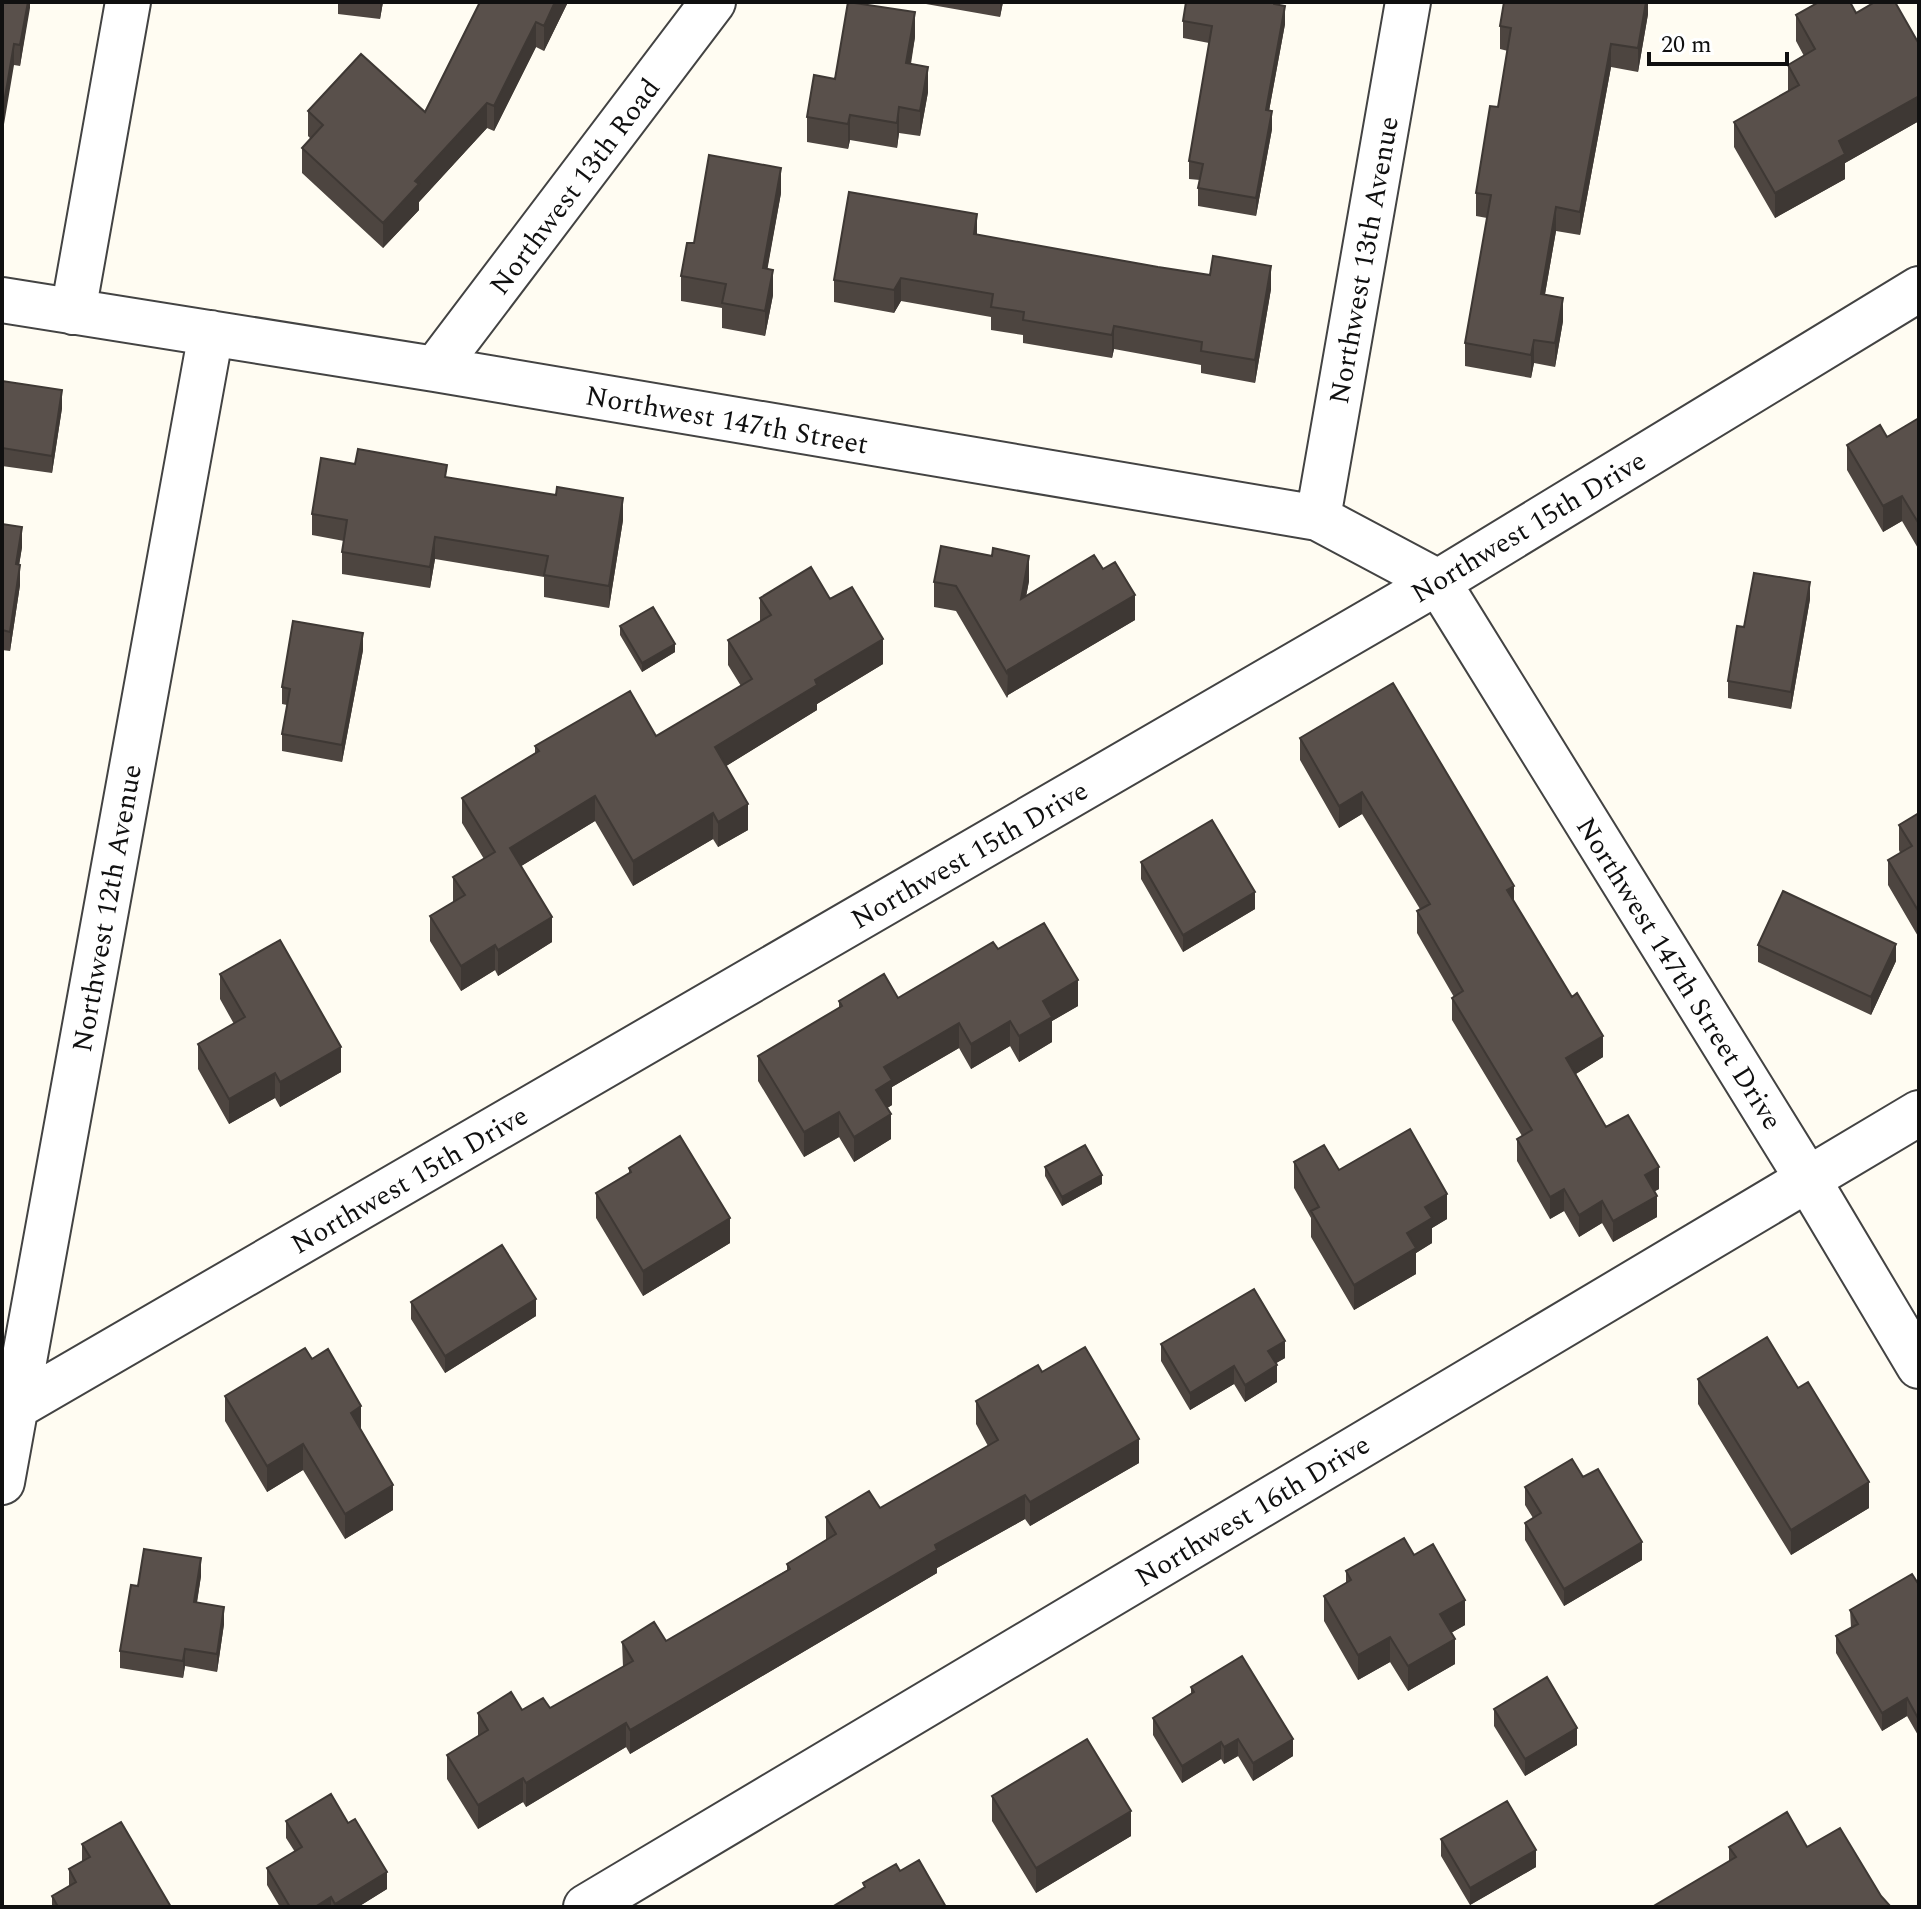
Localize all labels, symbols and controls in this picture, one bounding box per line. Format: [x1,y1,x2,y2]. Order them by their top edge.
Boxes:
scale bar [1649,16,1787,66]
text: 20 m [1661,27,1712,63]
street label: Northwest 13th Road [479,69,671,305]
street label: Northwest 13th Avenue [1318,113,1411,408]
street label: Northwest 147th Street [582,374,872,467]
street label: Northwest 15th Drive [1403,440,1655,615]
street label: Northwest 12th Avenue [61,761,154,1056]
street label: Northwest 15th Drive [843,770,1096,941]
street label: Northwest 147th Street Drive [1565,809,1793,1139]
street label: Northwest 15th Drive [283,1095,536,1266]
street label: Northwest 16th Drive [1127,1424,1379,1599]

